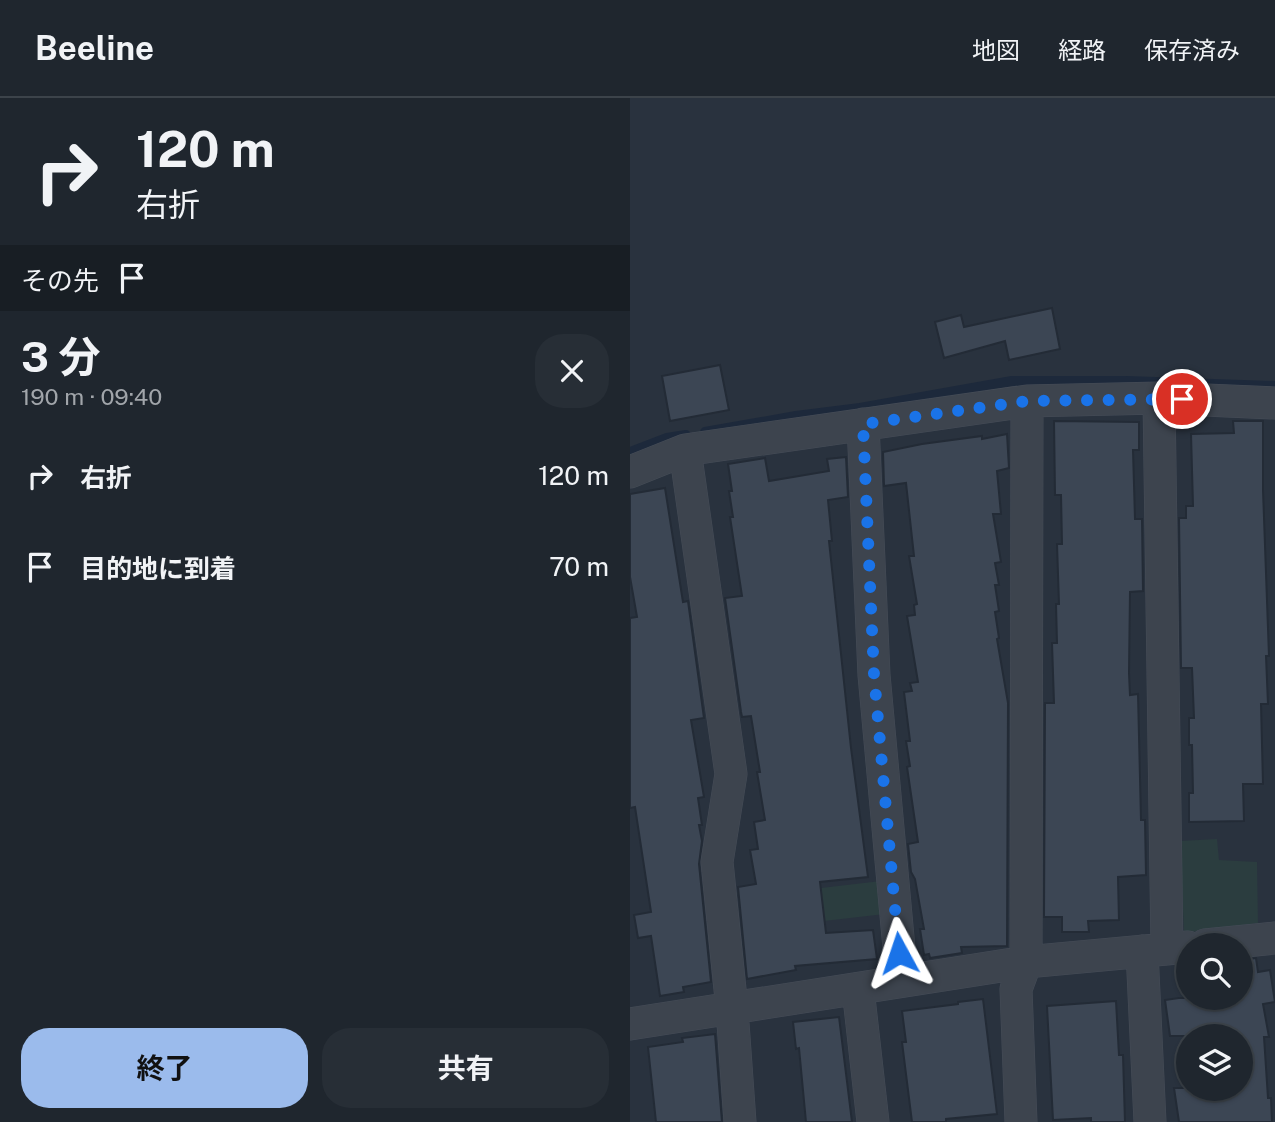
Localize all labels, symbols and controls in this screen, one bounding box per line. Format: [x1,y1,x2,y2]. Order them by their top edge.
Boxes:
text: Beeline [35,29,154,67]
text: 地図 [972,36,1020,64]
text: 経路 [1058,36,1106,64]
text: 保存済み [1144,36,1240,64]
text: 120 m [136,120,275,178]
icon: right [21,126,112,217]
text: 右折 [136,186,200,223]
icon: arrive [113,259,151,297]
text: その先 [21,265,99,296]
text: 3 分 [21,332,100,381]
button: close [535,334,609,408]
pin [1152,369,1212,429]
icon: arrive [1163,380,1201,418]
text: 190 m · 09:40 [21,383,162,410]
icon: right [21,457,59,495]
text: 120 m [538,460,609,491]
text: 右折 [80,462,132,493]
icon: arrive [21,548,59,586]
text: 70 m [549,551,609,582]
text: 目的地に到着 [80,553,236,584]
position arrow [862,916,936,990]
map controls [1176,933,1253,1101]
button: search [1176,933,1253,1010]
button: layers [1176,1024,1253,1101]
button: 終了 [21,1028,308,1108]
button: 共有 [322,1028,609,1108]

